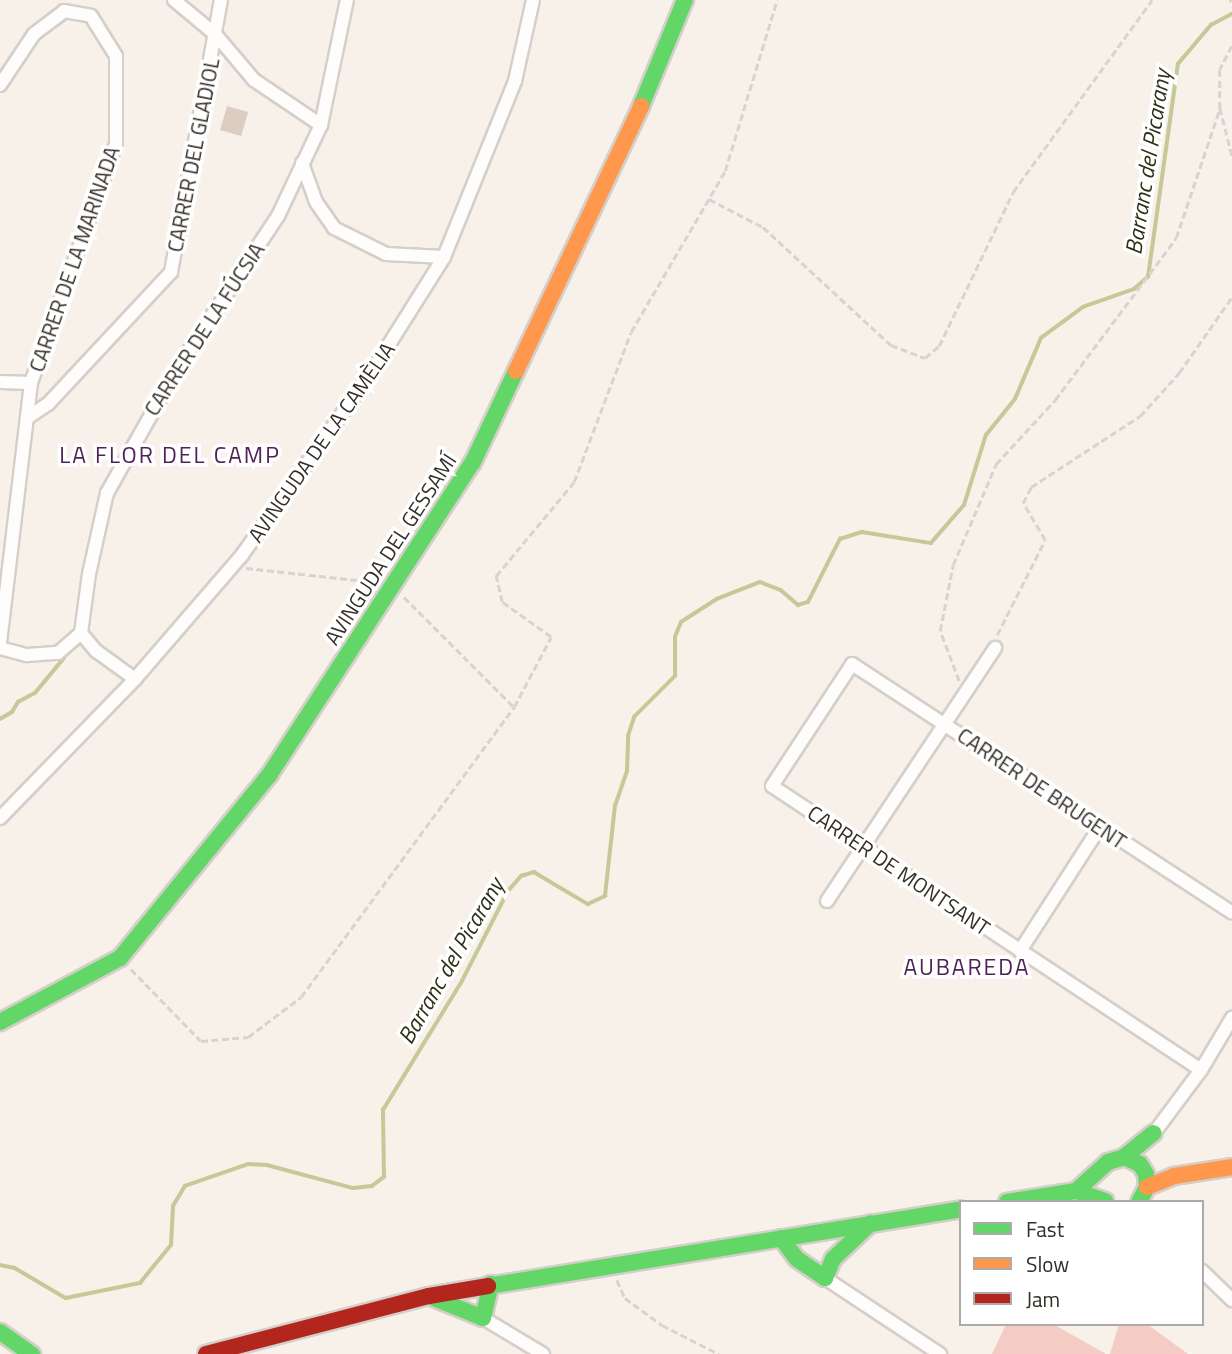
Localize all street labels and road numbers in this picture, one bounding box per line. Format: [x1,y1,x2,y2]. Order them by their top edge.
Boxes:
street label: CARRER DEL GLADIOL [162,56,224,254]
street label: CARRER DE LA MARINADA [24,143,124,375]
street label: CARRER DE LA FÚCSIA [139,238,269,420]
street label: AVINGUDA DE LA CAMÈLIA [242,337,400,547]
street label: AVINGUDA DEL GESSAMÍ [319,449,461,649]
street label: CARRER DE BRUGENT [953,722,1131,854]
street label: CARRER DE MONTSANT [803,800,995,940]

